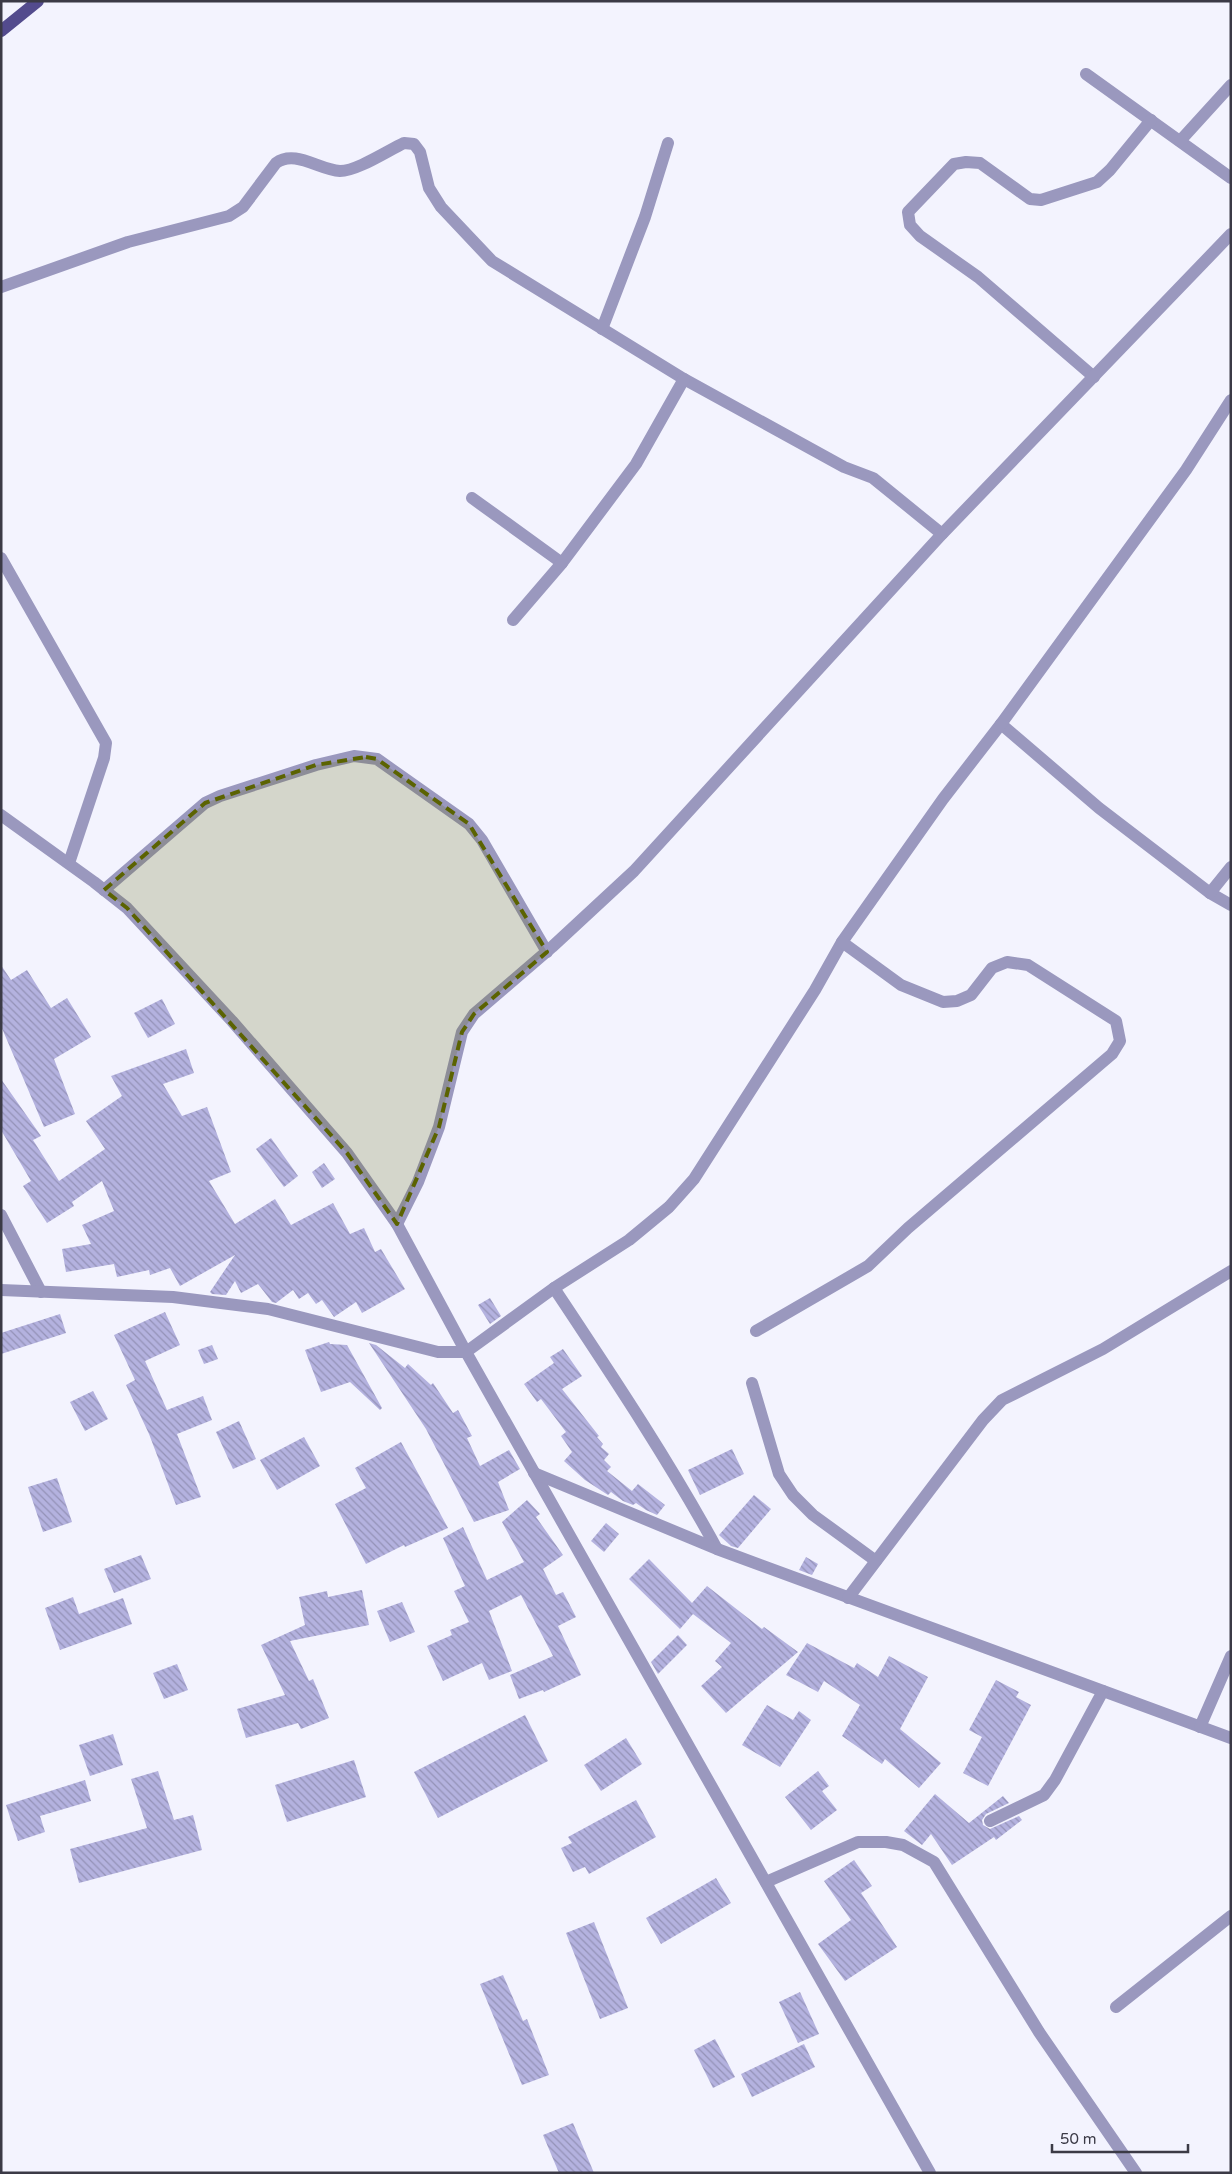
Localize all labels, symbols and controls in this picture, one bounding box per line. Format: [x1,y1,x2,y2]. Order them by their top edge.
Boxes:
scale bar [1052,2122,1188,2154]
text: 50 m [1060,2130,1097,2148]

